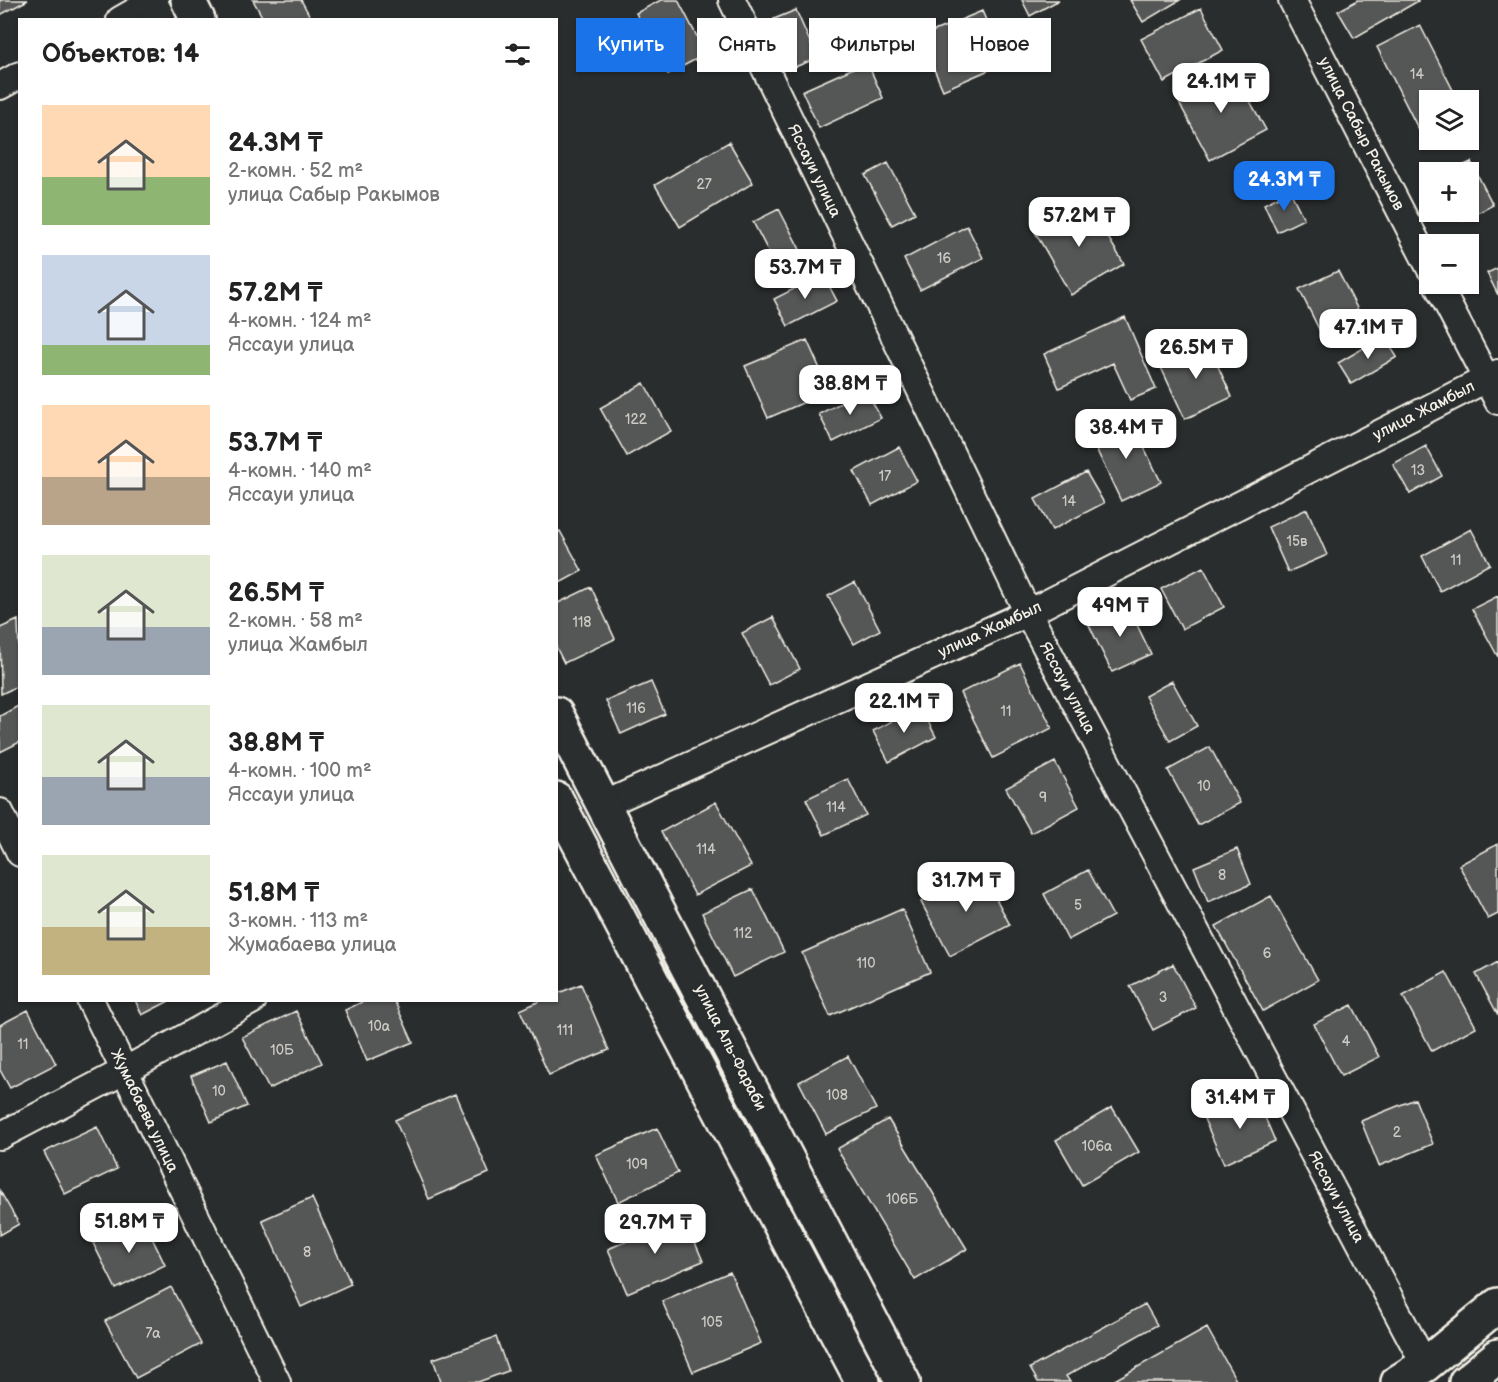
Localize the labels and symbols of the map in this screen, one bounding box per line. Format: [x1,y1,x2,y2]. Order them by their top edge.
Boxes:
street label: улица Сабыр Ракымов [1314,54,1408,214]
pin: 24.1M ₸ [1166,63,1276,114]
house number: 14 [1410,66,1424,83]
street label: Яссауи улица [783,121,845,221]
pin: 24.3M ₸ [1229,161,1339,212]
house number: 27 [696,176,712,193]
pin: 57.2M ₸ [1024,197,1134,248]
pin: 53.7M ₸ [750,249,860,300]
house number: 16 [937,250,951,267]
pin: 47.1M ₸ [1313,309,1423,360]
pin: 26.5M ₸ [1141,329,1251,380]
pin: 38.8M ₸ [795,365,905,416]
street label: улица Жамбыл [1370,377,1478,445]
pin: 38.4M ₸ [1071,409,1181,460]
house number: 122 [625,411,648,428]
house number: 13 [1411,462,1425,479]
house number: 17 [879,468,891,485]
house number: 14 [1062,493,1076,510]
house number: 15в [1287,533,1308,550]
house number: 11 [1451,552,1461,569]
pin: 49M ₸ [1078,587,1162,638]
street label: улица Жамбыл [935,598,1045,662]
house number: 118 [573,614,592,631]
street label: Яссауи улица [1035,639,1099,738]
pin: 22.1M ₸ [849,683,959,734]
house number: 116 [626,700,646,717]
house number: 11 [1001,703,1011,720]
house number: 10 [1197,778,1211,795]
house number: 9 [1039,789,1047,806]
house number: 114 [826,799,846,816]
house number: 114 [696,841,716,858]
pin: 31.7M ₸ [911,862,1021,913]
house number: 8 [1218,867,1226,884]
house number: 5 [1074,897,1082,914]
house number: 112 [733,925,753,942]
house number: 6 [1263,945,1272,962]
house number: 110 [856,955,876,972]
street label: улица Аль-Фараби [690,982,770,1114]
house number: 3 [1159,989,1167,1006]
house number: 10а [368,1018,391,1035]
house number: 111 [557,1022,573,1039]
house number: 4 [1342,1033,1351,1050]
house number: 11 [18,1036,28,1053]
house number: 10Б [270,1042,294,1059]
street label: Жумабаева улица [106,1046,182,1176]
pin: 31.4M ₸ [1185,1079,1295,1130]
house number: 10 [212,1083,226,1100]
house number: 108 [826,1087,848,1104]
house number: 2 [1393,1124,1402,1141]
house number: 106а [1082,1138,1113,1155]
street label: Яссауи улица [1304,1148,1368,1247]
house number: 109 [626,1156,648,1173]
house number: 106Б [886,1191,918,1208]
pin: 51.8M ₸ [74,1203,184,1254]
pin: 29.7M ₸ [600,1204,710,1255]
house number: 8 [303,1244,311,1261]
house number: 105 [701,1314,723,1331]
house number: 7а [145,1325,161,1342]

